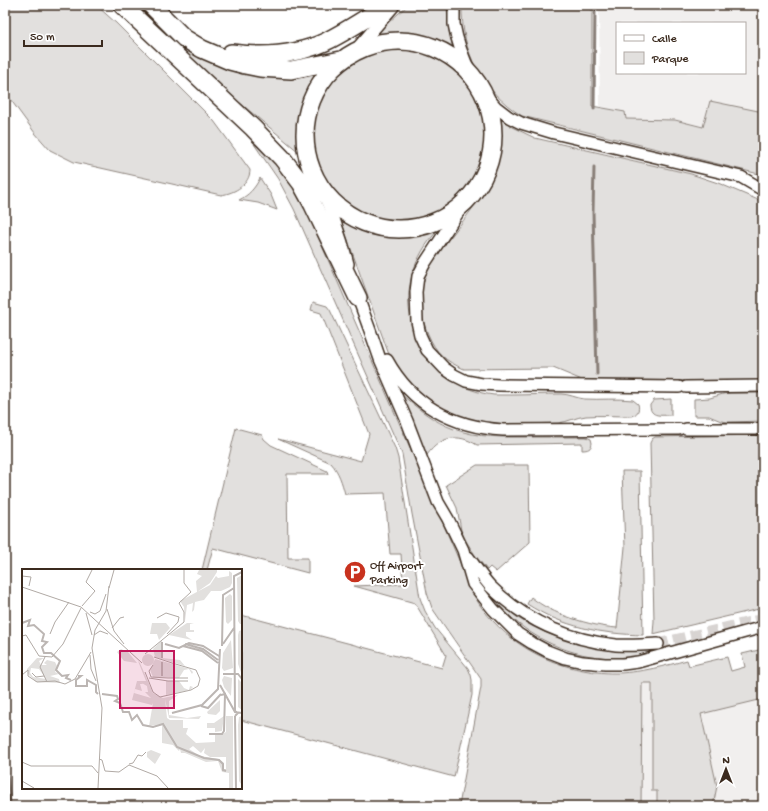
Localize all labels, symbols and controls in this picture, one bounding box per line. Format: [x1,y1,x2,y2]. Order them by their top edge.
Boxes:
scale bar [24,22,102,48]
legend [616,22,746,74]
text: 50 m [30,31,55,45]
text: Calle [652,33,677,47]
text: Parque [651,53,689,67]
parking icon: Off Airport Parking [342,559,368,585]
place label: Off Airport Parking [369,560,424,588]
inset map [22,569,242,789]
north arrow [706,749,746,789]
text: N [722,755,730,767]

